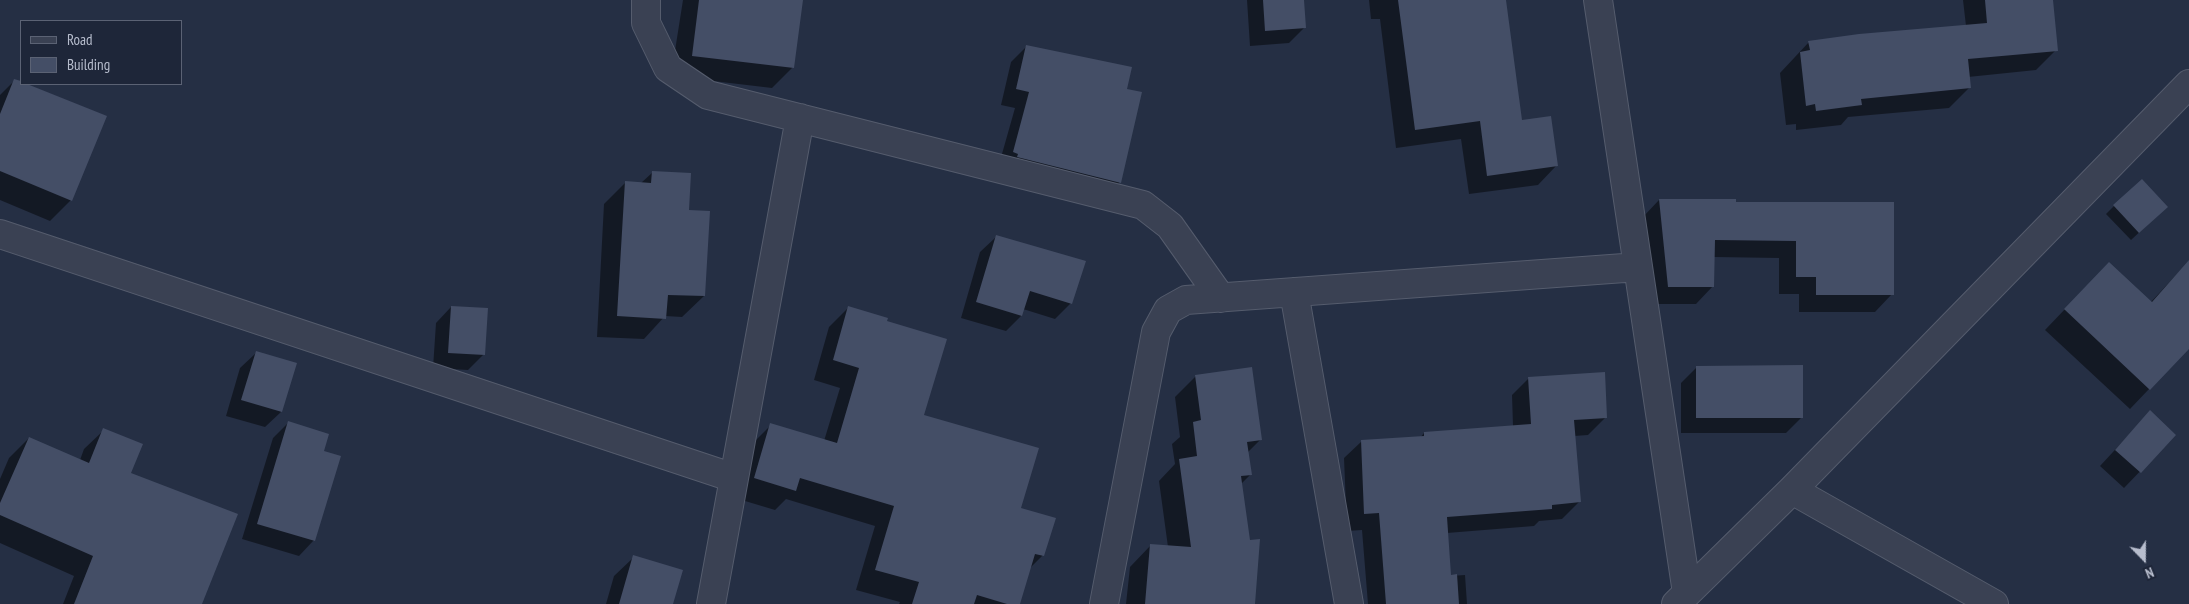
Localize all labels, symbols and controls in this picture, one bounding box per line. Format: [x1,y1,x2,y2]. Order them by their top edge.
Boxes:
legend [20,20,182,85]
text: Road [67,30,93,49]
text: Building [67,55,110,74]
north arrow [2119,534,2169,584]
text: N [2143,563,2156,583]

